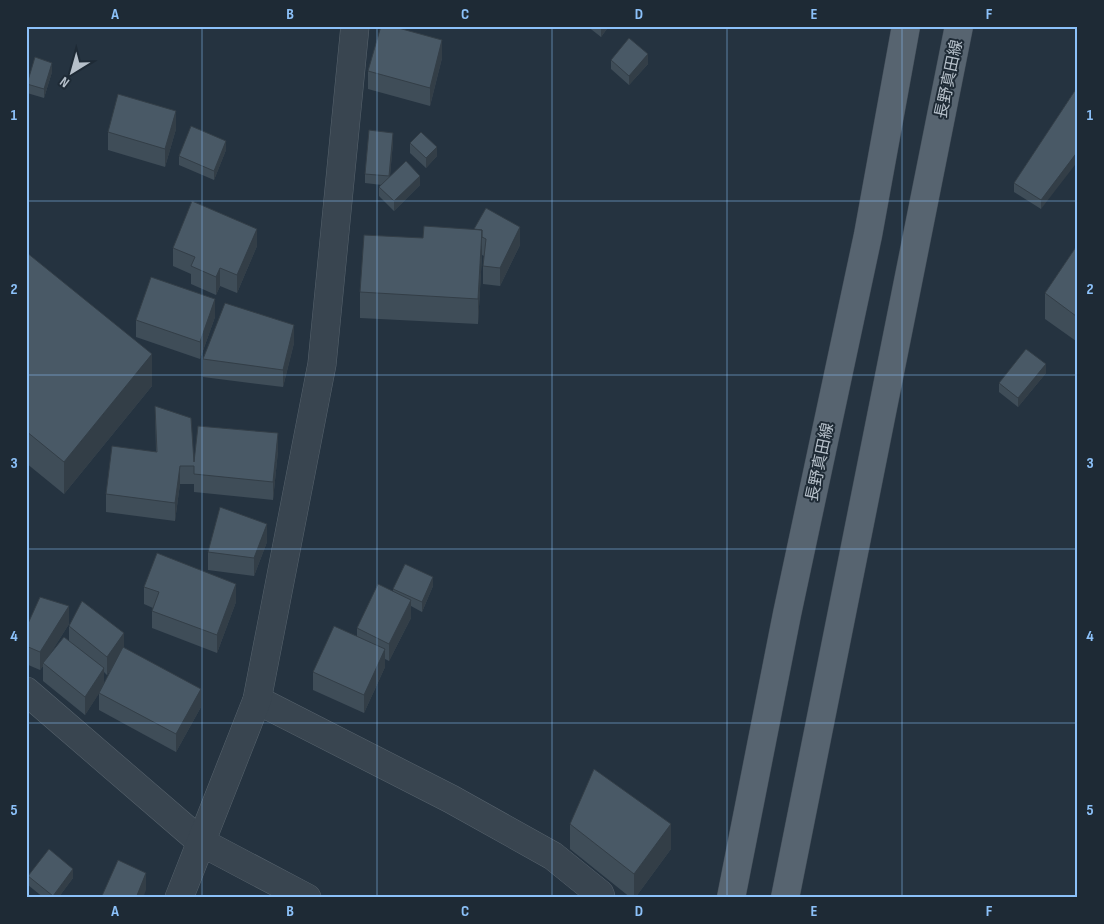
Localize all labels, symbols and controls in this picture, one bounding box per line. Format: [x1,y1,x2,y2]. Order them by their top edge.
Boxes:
text: A [110,5,119,24]
text: B [286,5,294,24]
text: C [461,5,469,24]
text: D [635,5,643,24]
text: E [811,5,818,24]
text: F [986,5,993,24]
street label: 長野真田線 [932,38,967,120]
north arrow [48,48,98,98]
text: N [56,73,73,91]
text: 1 [11,106,18,125]
text: 1 [1087,106,1094,125]
text: 2 [10,280,18,299]
text: 2 [1086,280,1094,299]
street label: 長野真田線 [803,421,838,503]
text: 3 [10,454,18,473]
text: 3 [1086,454,1094,473]
text: 4 [10,627,18,646]
text: 4 [1086,627,1094,646]
text: 5 [10,801,18,820]
text: 5 [1086,801,1094,820]
text: A [110,902,119,921]
text: B [286,902,294,921]
text: C [461,902,469,921]
text: D [635,902,643,921]
text: E [811,902,818,921]
text: F [986,902,993,921]

